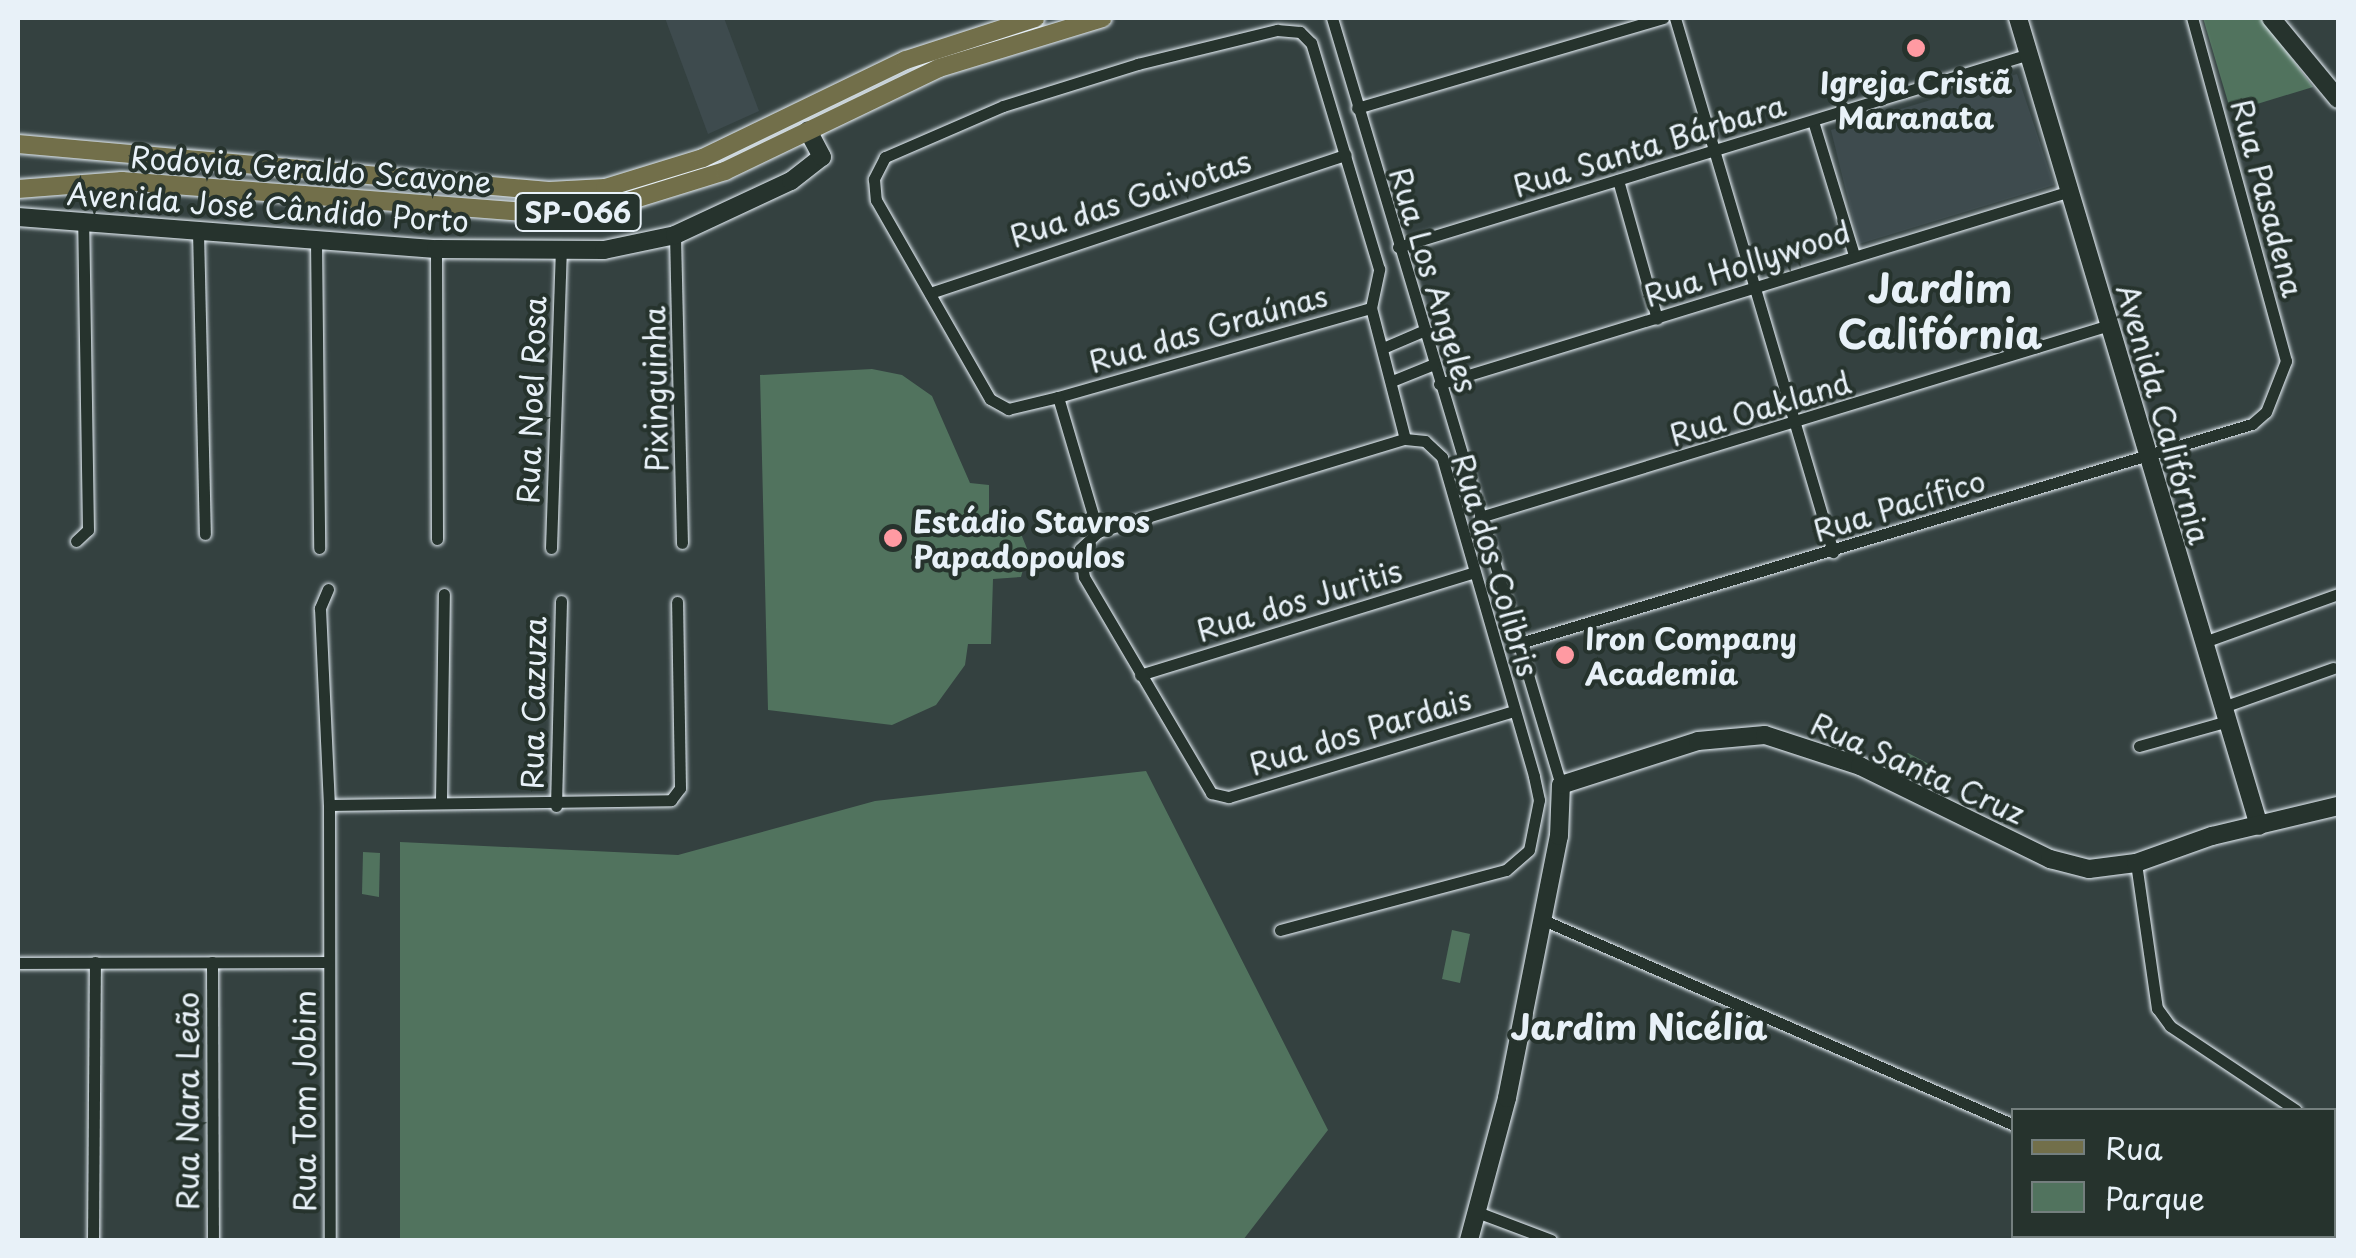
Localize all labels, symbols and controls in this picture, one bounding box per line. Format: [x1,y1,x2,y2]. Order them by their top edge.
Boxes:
marker: Igreja Cristã Maranata [1905,37,1927,59]
place label: Igreja Cristã Maranata [1819,64,2013,134]
street label: Rua Santa Bárbara [1508,86,1790,204]
street label: Rua Pasadena [2224,95,2312,301]
street label: Rodovia Geraldo Scavone [128,138,494,200]
street label: Rua das Gaivotas [1004,142,1256,254]
street label: Rua Los Angeles [1382,161,1486,399]
street label: Avenida José Cândido Porto [66,175,470,239]
road number: SP-066 [513,189,643,235]
street label: Rua Hollywood [1639,213,1855,313]
district label: Jardim Califórnia [1837,263,2043,357]
street label: Rua das Graúnas [1083,276,1333,380]
street label: Avenida Califórnia [2110,280,2218,548]
street label: Rua Noel Rosa [509,295,553,505]
street label: Pixinguinha [636,306,674,472]
street label: Rua Oakland [1664,363,1856,453]
street label: Rua dos Colibris [1445,449,1547,681]
street label: Rua Pacífico [1808,462,1990,548]
place label: Estádio Stavros Papadopoulos [913,503,1152,574]
marker: Estádio Stavros Papadopoulos [882,527,904,549]
street label: Rua dos Juritis [1191,551,1407,649]
street label: Rua Cazuza [513,616,553,790]
place label: Iron Company Academia [1585,620,1799,690]
marker: Iron Company Academia [1554,644,1576,666]
street label: Rua dos Pardais [1245,680,1475,782]
street label: Rua Santa Cruz [1805,705,2031,831]
street label: Rua Tom Jobim [286,989,322,1213]
street label: Rua Nara Leão [169,992,205,1210]
district label: Jardim Nicélia [1510,1005,1768,1047]
legend [2011,1108,2336,1238]
text: Rua [2105,1125,2163,1170]
text: Parque [2105,1175,2205,1220]

